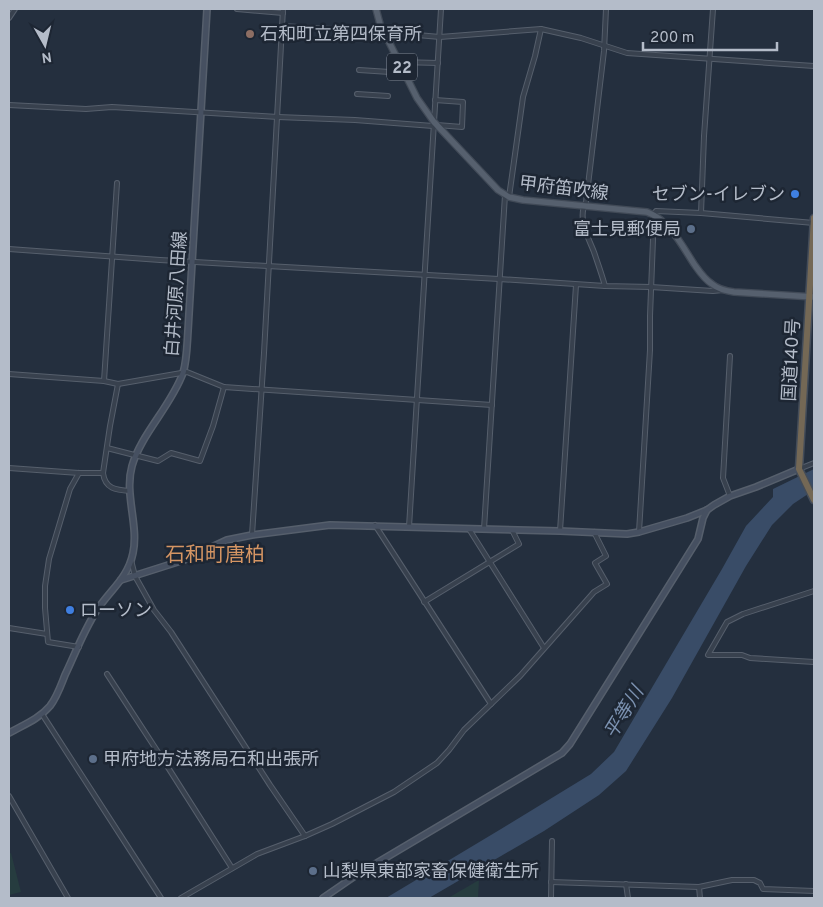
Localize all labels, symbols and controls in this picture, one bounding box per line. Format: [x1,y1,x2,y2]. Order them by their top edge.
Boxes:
north arrow [20,20,70,70]
scale bar [643,20,777,52]
place label: 石和町立第四保育所 [260,24,422,47]
marker: 石和町立第四保育所 [244,28,256,40]
text: 200 m [650,29,695,48]
text: N [40,47,53,66]
road number: 22 [387,54,417,80]
street label: 甲府笛吹線 [518,173,610,206]
place label: セブン-イレブン [652,184,785,207]
marker: セブン-イレブン [789,188,801,200]
place label: 富士見郵便局 [573,219,681,242]
marker: 富士見郵便局 [685,223,697,235]
street label: 白井河原八田線 [162,230,193,358]
street label: 国道140号 [779,318,806,402]
district label: 石和町唐柏 [165,543,265,569]
place label: ローソン [80,600,152,623]
marker: ローソン [64,604,76,616]
water label: 平等川 [600,681,651,744]
place label: 甲府地方法務局石和出張所 [103,749,319,772]
marker: 甲府地方法務局石和出張所 [87,753,99,765]
place label: 山梨県東部家畜保健衛生所 [323,861,539,884]
marker: 山梨県東部家畜保健衛生所 [307,865,319,877]

